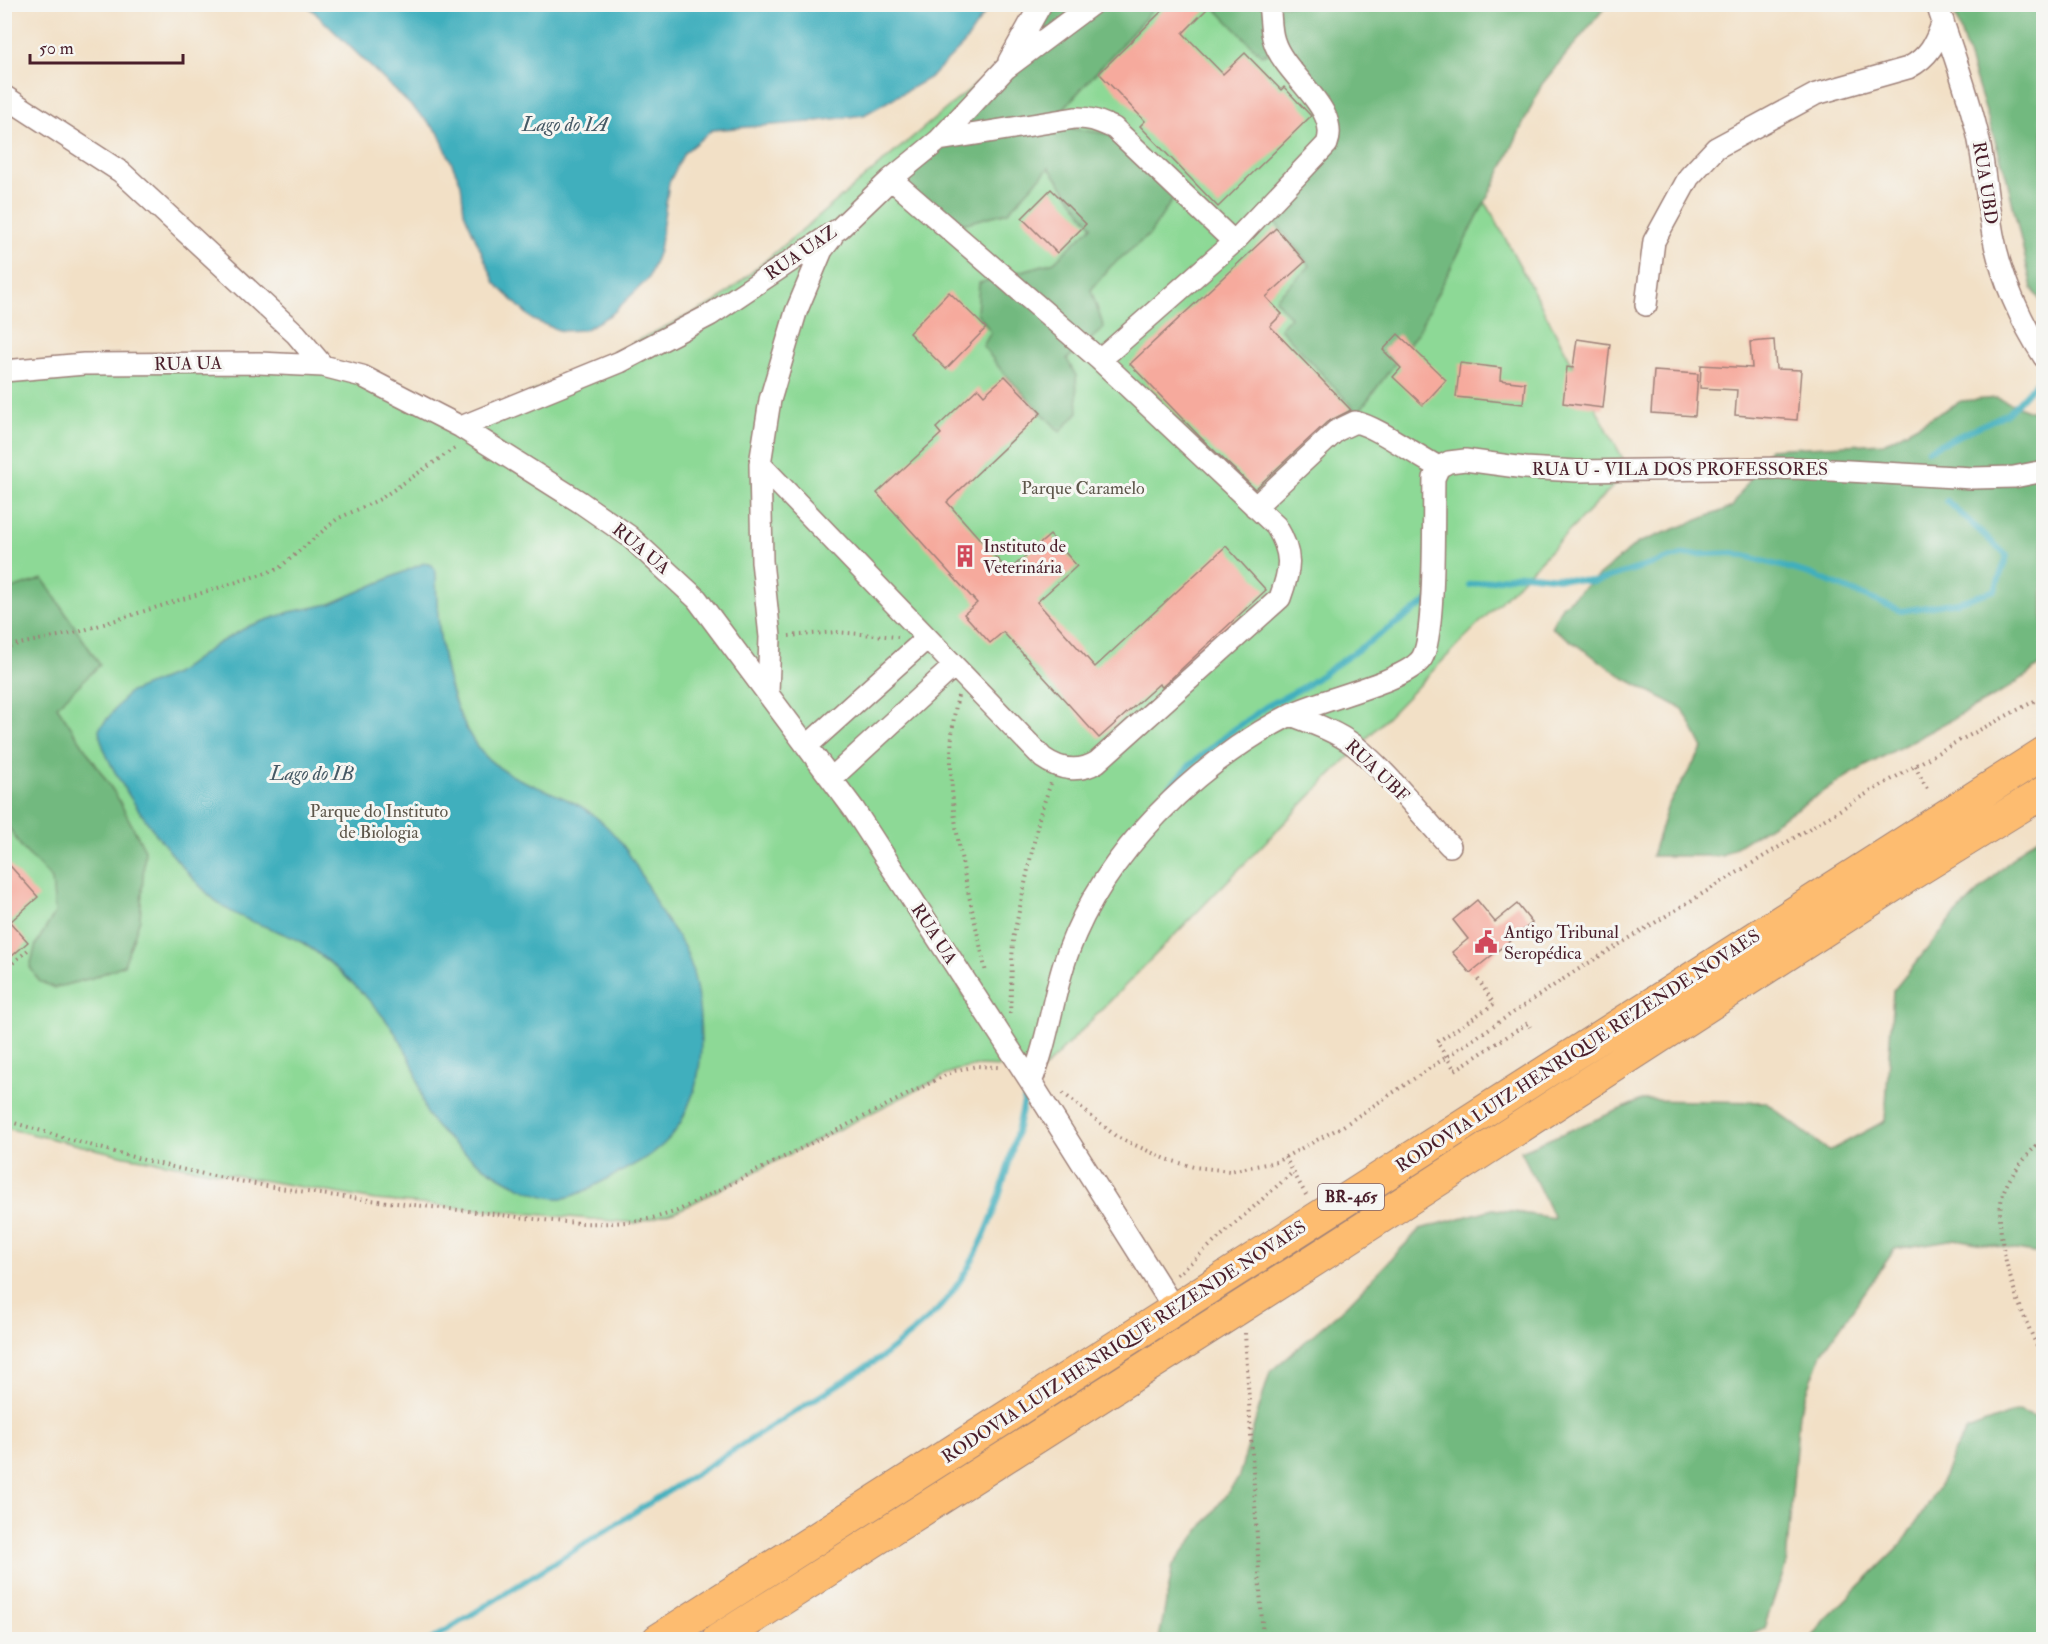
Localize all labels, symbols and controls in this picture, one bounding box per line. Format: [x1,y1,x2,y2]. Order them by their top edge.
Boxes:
scale bar [30,27,183,65]
text: 50 m [39,37,74,60]
water label: Lago do IA [521,112,610,137]
street label: RUA UBD [1967,140,2003,226]
street label: RUA UAZ [761,221,841,285]
street label: RUA UA [154,352,223,376]
street label: RUA U - VILA DOS PROFESSORES [1532,458,1828,481]
park label: Parque Caramelo [1021,477,1145,500]
street label: RUA UA [607,518,675,580]
place label: Instituto de Veterinária [983,535,1066,579]
building icon: Instituto de Veterinária [952,543,978,569]
street label: RUA UBF [1340,735,1414,807]
water label: Lago do IB [269,761,355,786]
park label: Parque do Instituto de Biologia [310,800,448,844]
street label: RUA UA [906,899,963,969]
place label: Antigo Tribunal Seropédica [1503,921,1619,965]
street label: RODOVIA LUIZ HENRIQUE REZENDE NOVAES [1391,924,1765,1178]
public building icon: Antigo Tribunal Seropédica [1473,929,1499,955]
road number: BR-465 [1318,1184,1384,1210]
street label: RODOVIA LUIZ HENRIQUE REZENDE NOVAES [937,1215,1311,1469]

